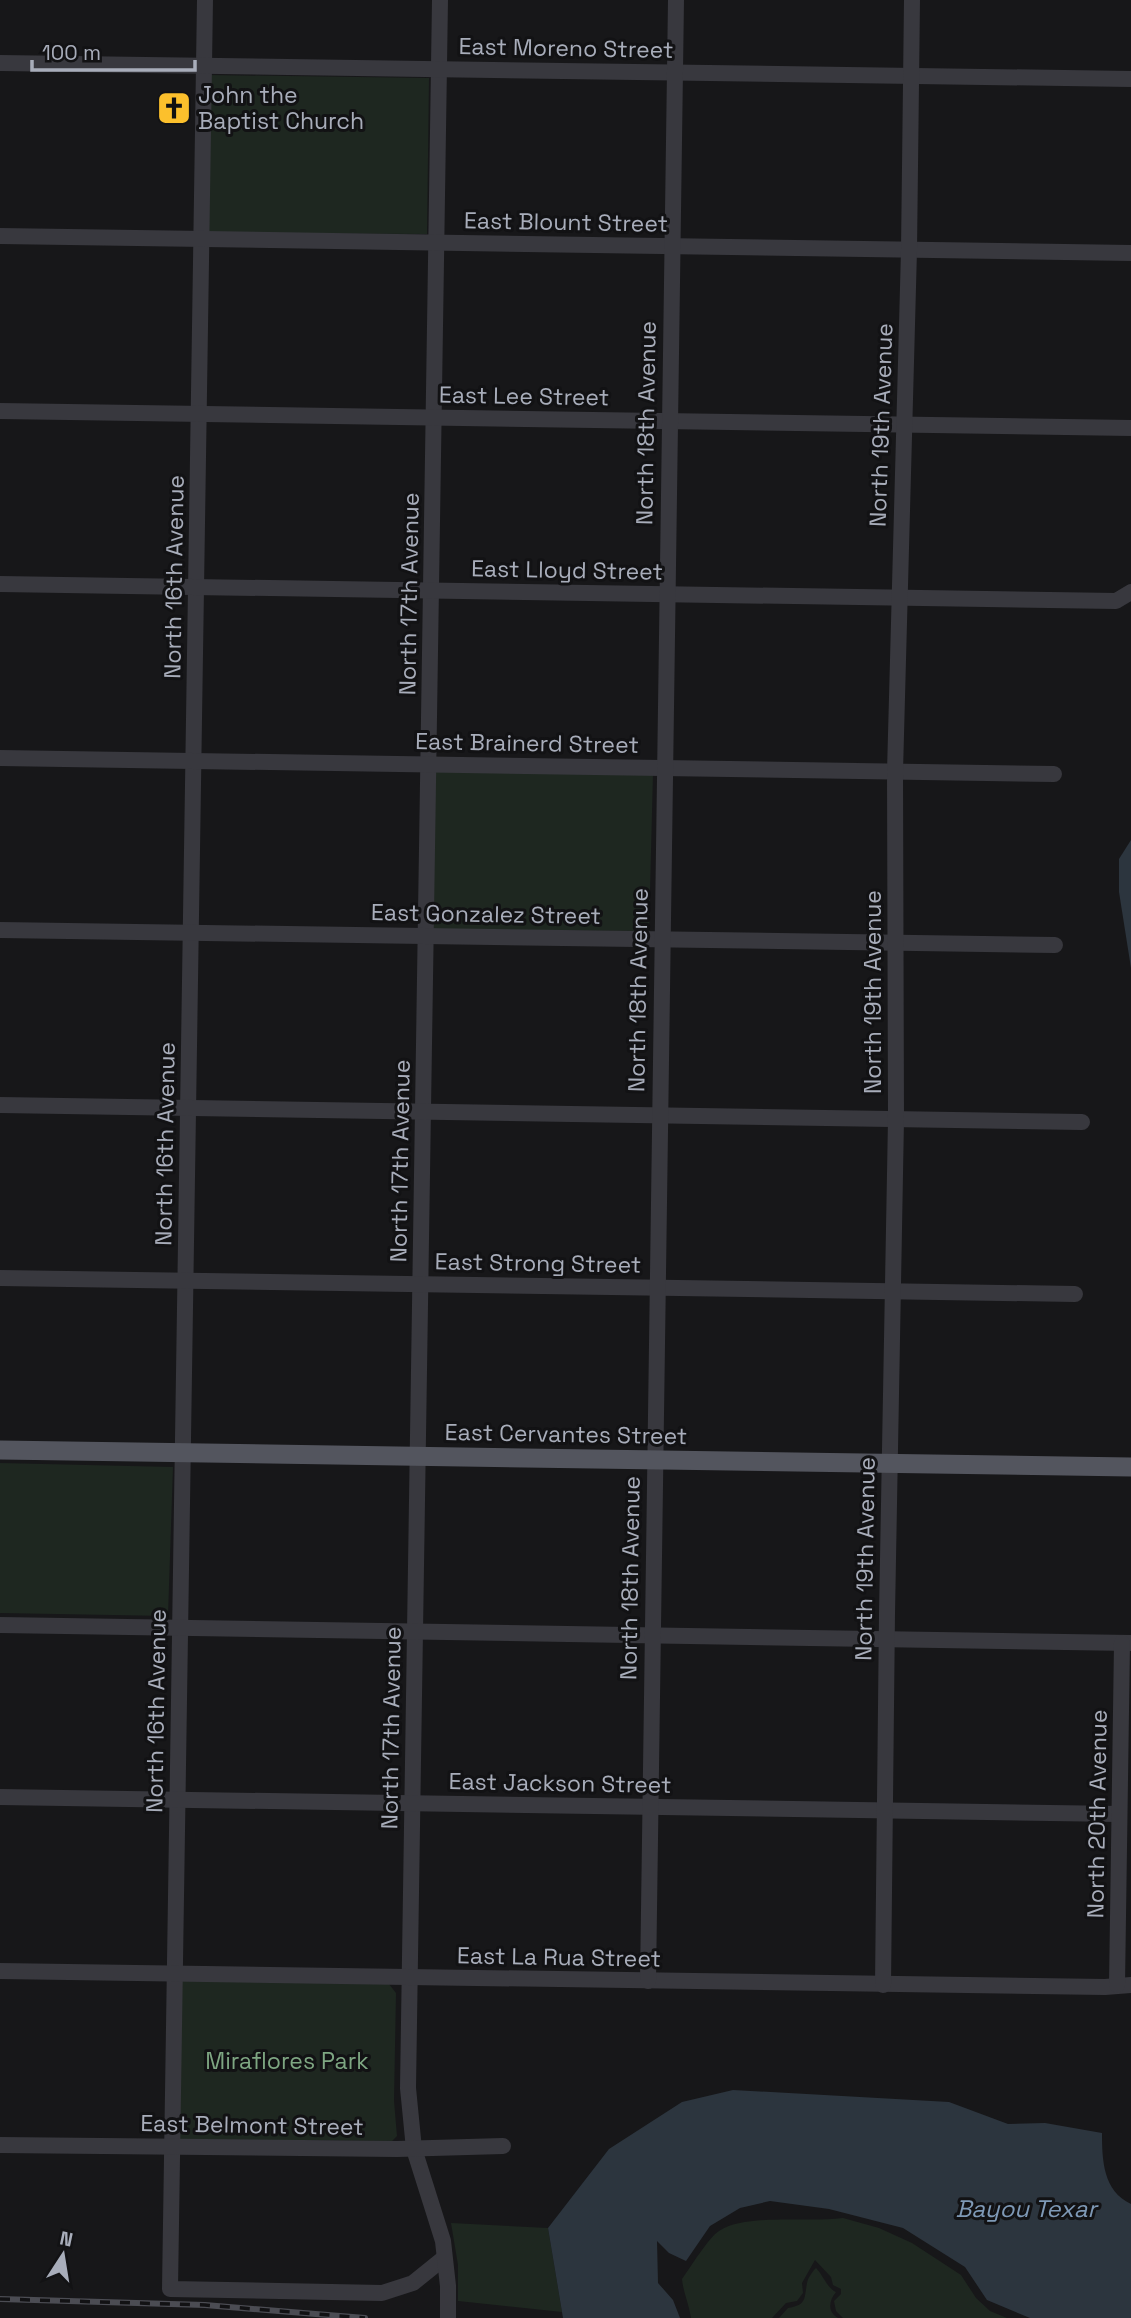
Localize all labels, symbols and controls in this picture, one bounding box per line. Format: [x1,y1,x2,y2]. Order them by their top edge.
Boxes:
scale bar [32,28,194,72]
street label: East Moreno Street [458,31,674,65]
text: 100 m [42,39,101,66]
place label: John the Baptist Church [198,80,364,136]
church icon: John the Baptist Church [155,89,193,127]
street label: East Blount Street [464,205,668,239]
street label: North 18th Avenue [629,321,663,525]
street label: North 19th Avenue [862,323,900,527]
street label: East Lee Street [439,380,609,412]
street label: North 16th Avenue [157,475,191,679]
street label: North 17th Avenue [392,492,426,696]
street label: East Lloyd Street [471,553,663,587]
street label: East Brainerd Street [415,726,639,760]
street label: North 18th Avenue [621,888,655,1092]
street label: North 19th Avenue [858,890,888,1094]
street label: East Gonzalez Street [371,897,601,931]
street label: North 16th Avenue [148,1042,182,1246]
street label: North 17th Avenue [383,1059,417,1263]
street label: East Strong Street [434,1246,642,1280]
street label: East Cervantes Street [444,1417,688,1451]
street label: North 19th Avenue [848,1457,882,1661]
street label: North 18th Avenue [613,1476,647,1680]
street label: North 16th Avenue [139,1609,173,1813]
street label: North 17th Avenue [374,1626,408,1830]
street label: North 20th Avenue [1080,1709,1114,1919]
street label: East Jackson Street [448,1766,672,1800]
street label: East La Rua Street [457,1940,661,1974]
park label: Miraflores Park [205,2046,369,2076]
street label: East Belmont Street [140,2108,364,2142]
water label: Bayou Texar [955,2193,1099,2224]
north arrow [28,2220,98,2290]
text: N [58,2225,75,2252]

